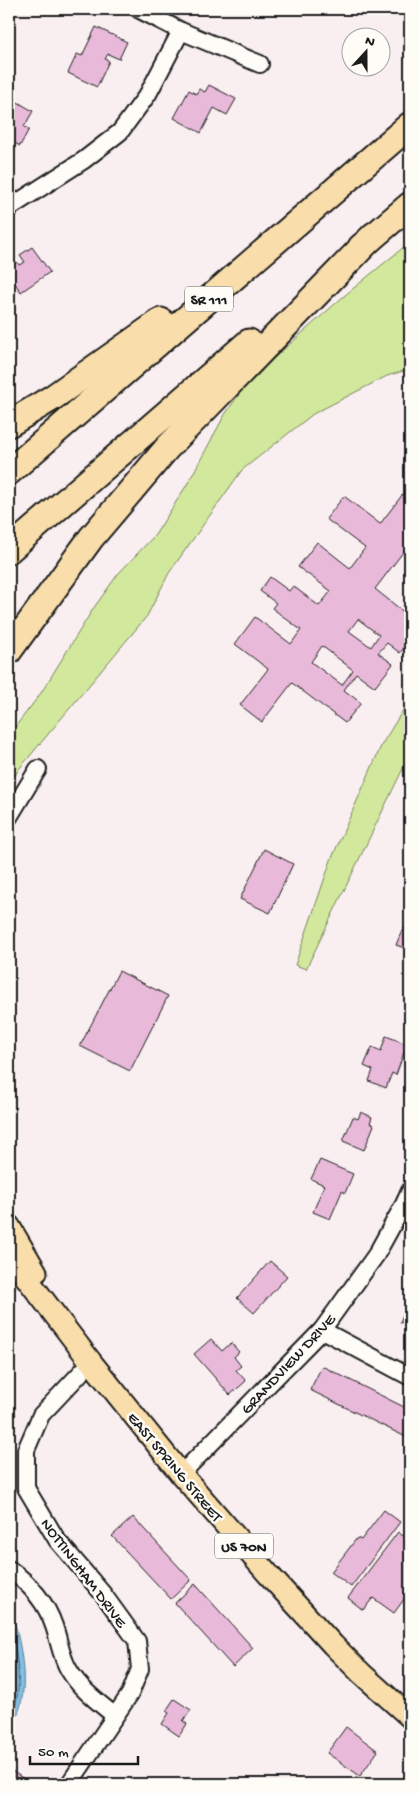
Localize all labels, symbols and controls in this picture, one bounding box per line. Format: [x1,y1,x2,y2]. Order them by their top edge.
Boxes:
north arrow [342,28,392,78]
text: N [362,33,377,52]
road number: SR 111 [185,286,233,312]
street label: GRANDVIEW DRIVE [238,1310,342,1420]
street label: EAST SPRING STREET [122,1409,225,1528]
street label: NOTTINGHAM DRIVE [35,1516,130,1633]
road number: US 70N [215,1534,273,1558]
scale bar [30,1733,138,1765]
text: 50 m [38,1744,69,1762]

